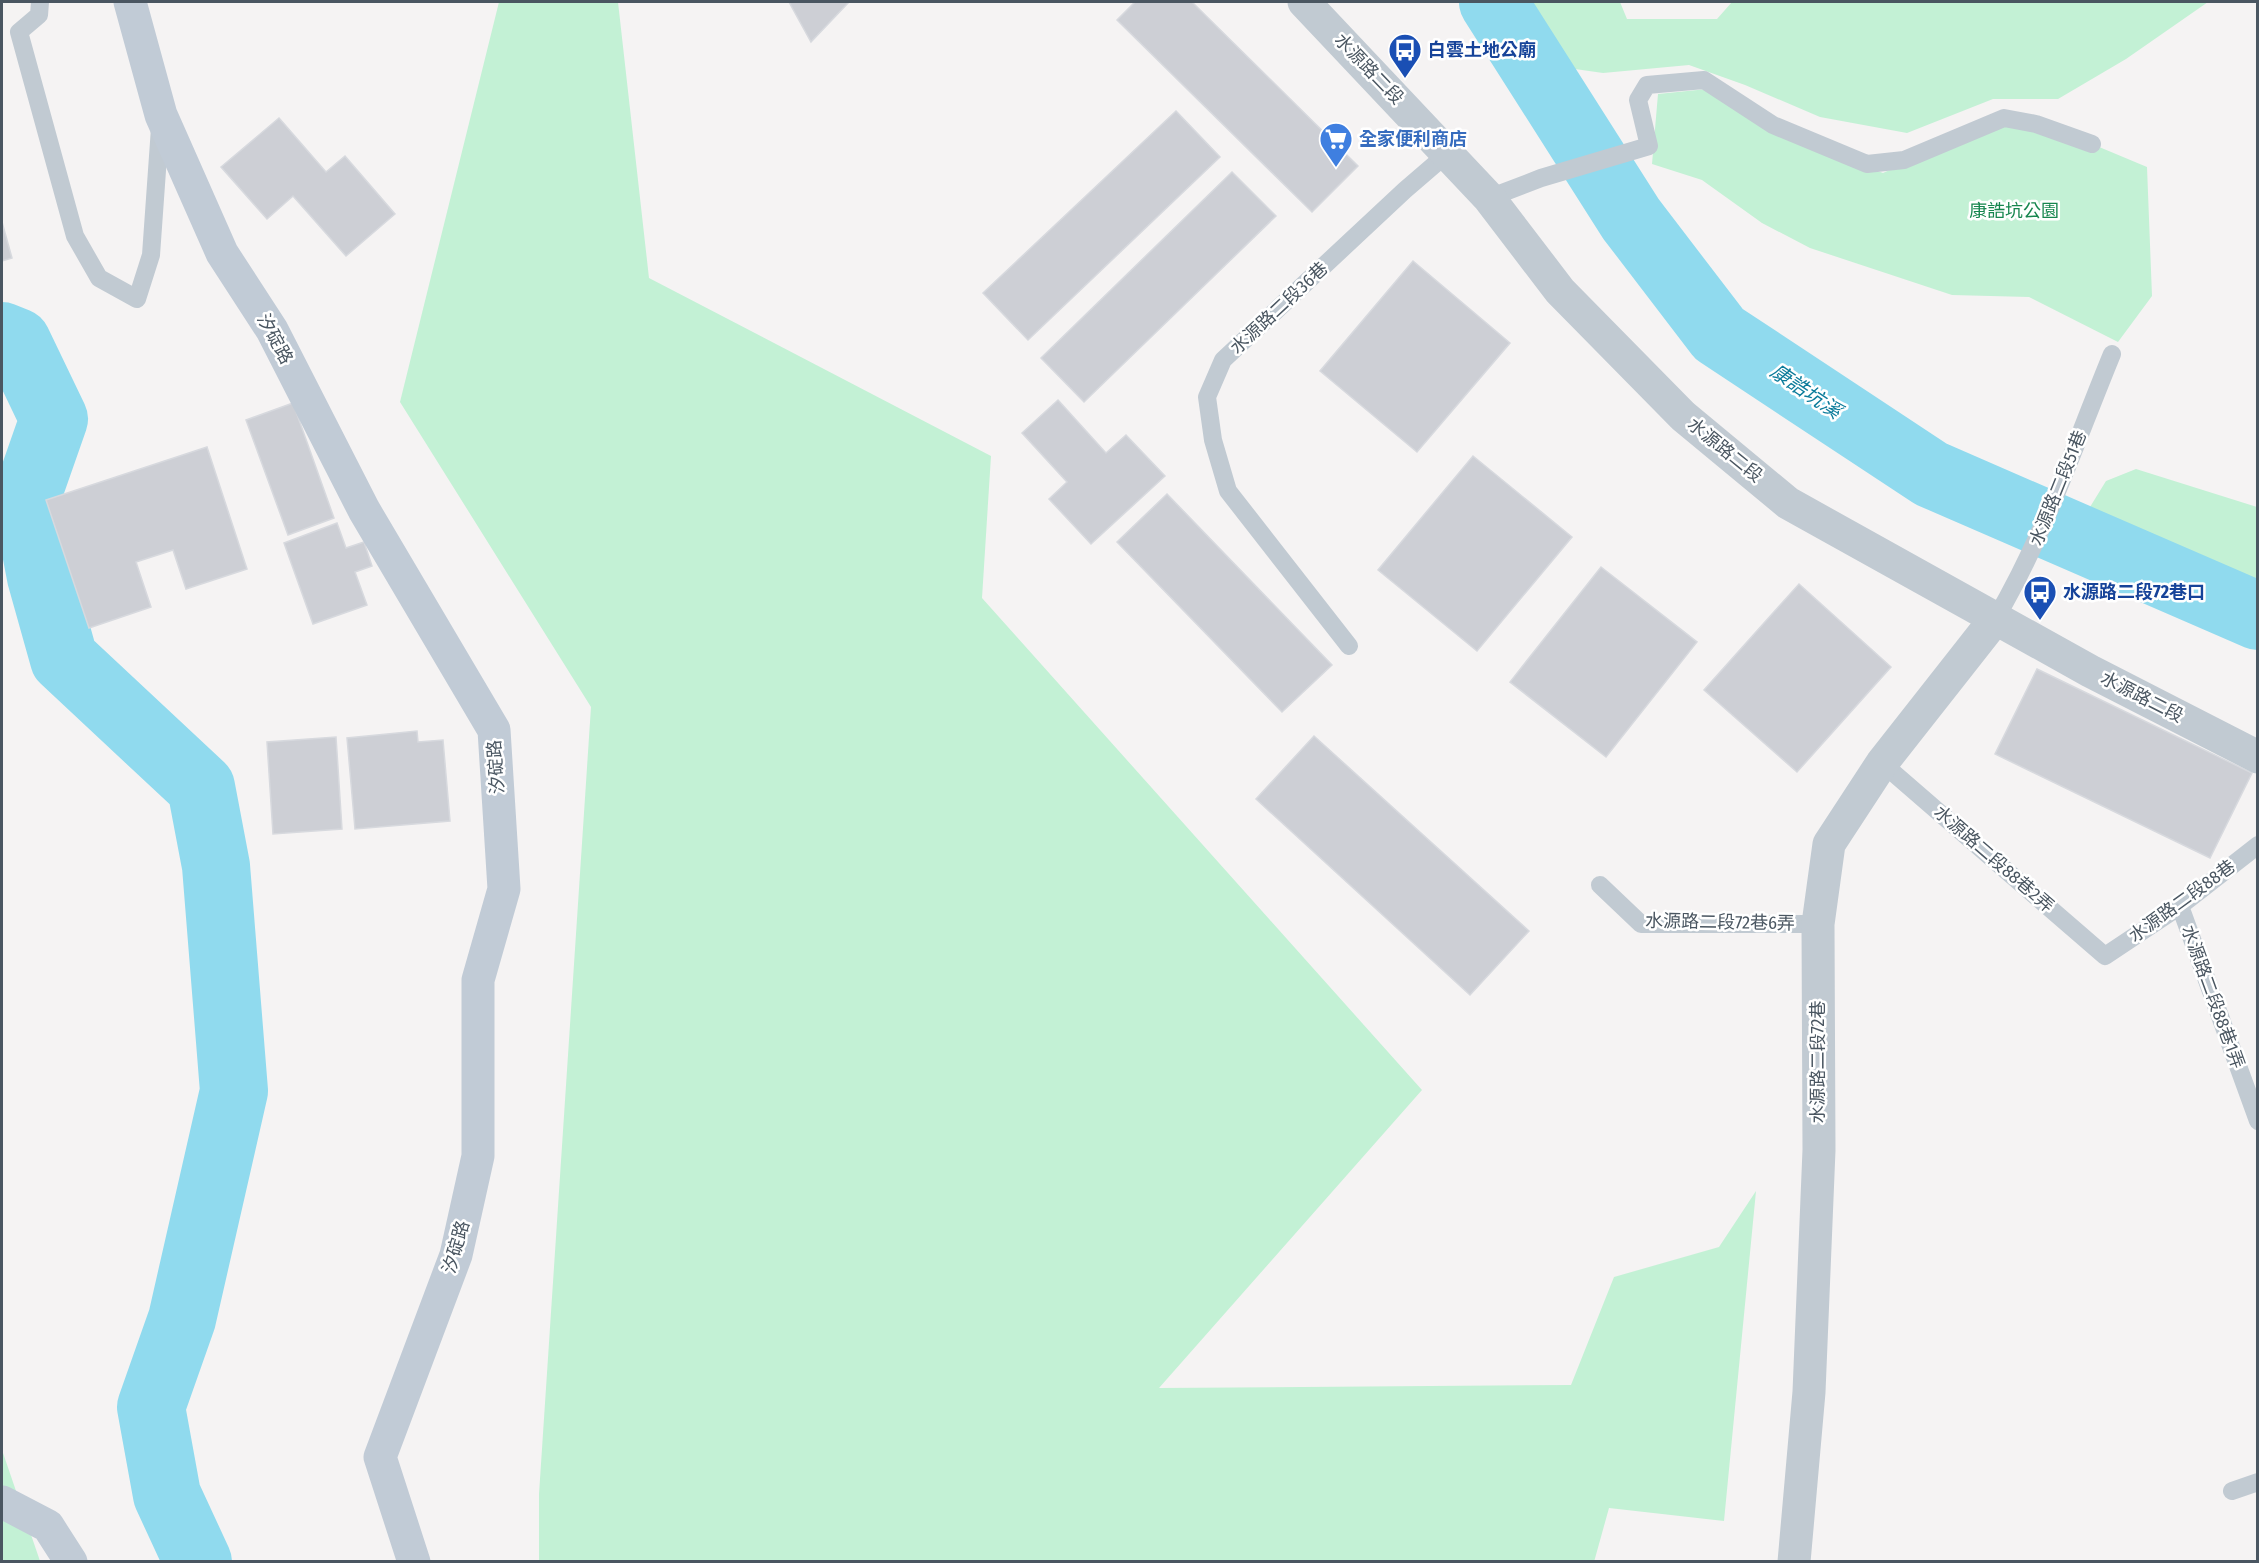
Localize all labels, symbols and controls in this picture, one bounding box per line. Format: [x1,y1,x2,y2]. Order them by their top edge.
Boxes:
street label: 水源路二段 [1330,29,1408,109]
bus stop icon: 白雲土地公廟 [1387,32,1423,79]
place label: 白雲土地公廟 [1428,39,1536,61]
supermarket icon: 全家便利商店 [1318,121,1354,168]
place label: 全家便利商店 [1359,128,1467,150]
park label: 康誥坑公園 [1969,200,2059,222]
street label: 水源路二段36巷 [1226,257,1332,359]
street label: 汐碇路 [252,310,298,368]
water label: 康誥坑溪 [1766,359,1848,425]
street label: 水源路二段 [1683,413,1767,487]
street label: 水源路二段51巷 [2025,427,2091,549]
bus stop icon: 水源路二段72巷口 [2022,574,2058,621]
place label: 水源路二段72巷口 [2063,581,2205,603]
street label: 水源路二段 [2097,667,2187,727]
street label: 汐碇路 [483,739,509,795]
street label: 水源路二段88巷2弄 [1929,801,2059,917]
street label: 水源路二段88巷 [2125,855,2239,947]
street label: 水源路二段72巷6弄 [1645,910,1795,934]
street label: 水源路二段88巷1弄 [2177,922,2249,1072]
street label: 水源路二段72巷 [1807,1000,1829,1124]
street label: 汐碇路 [438,1218,474,1276]

